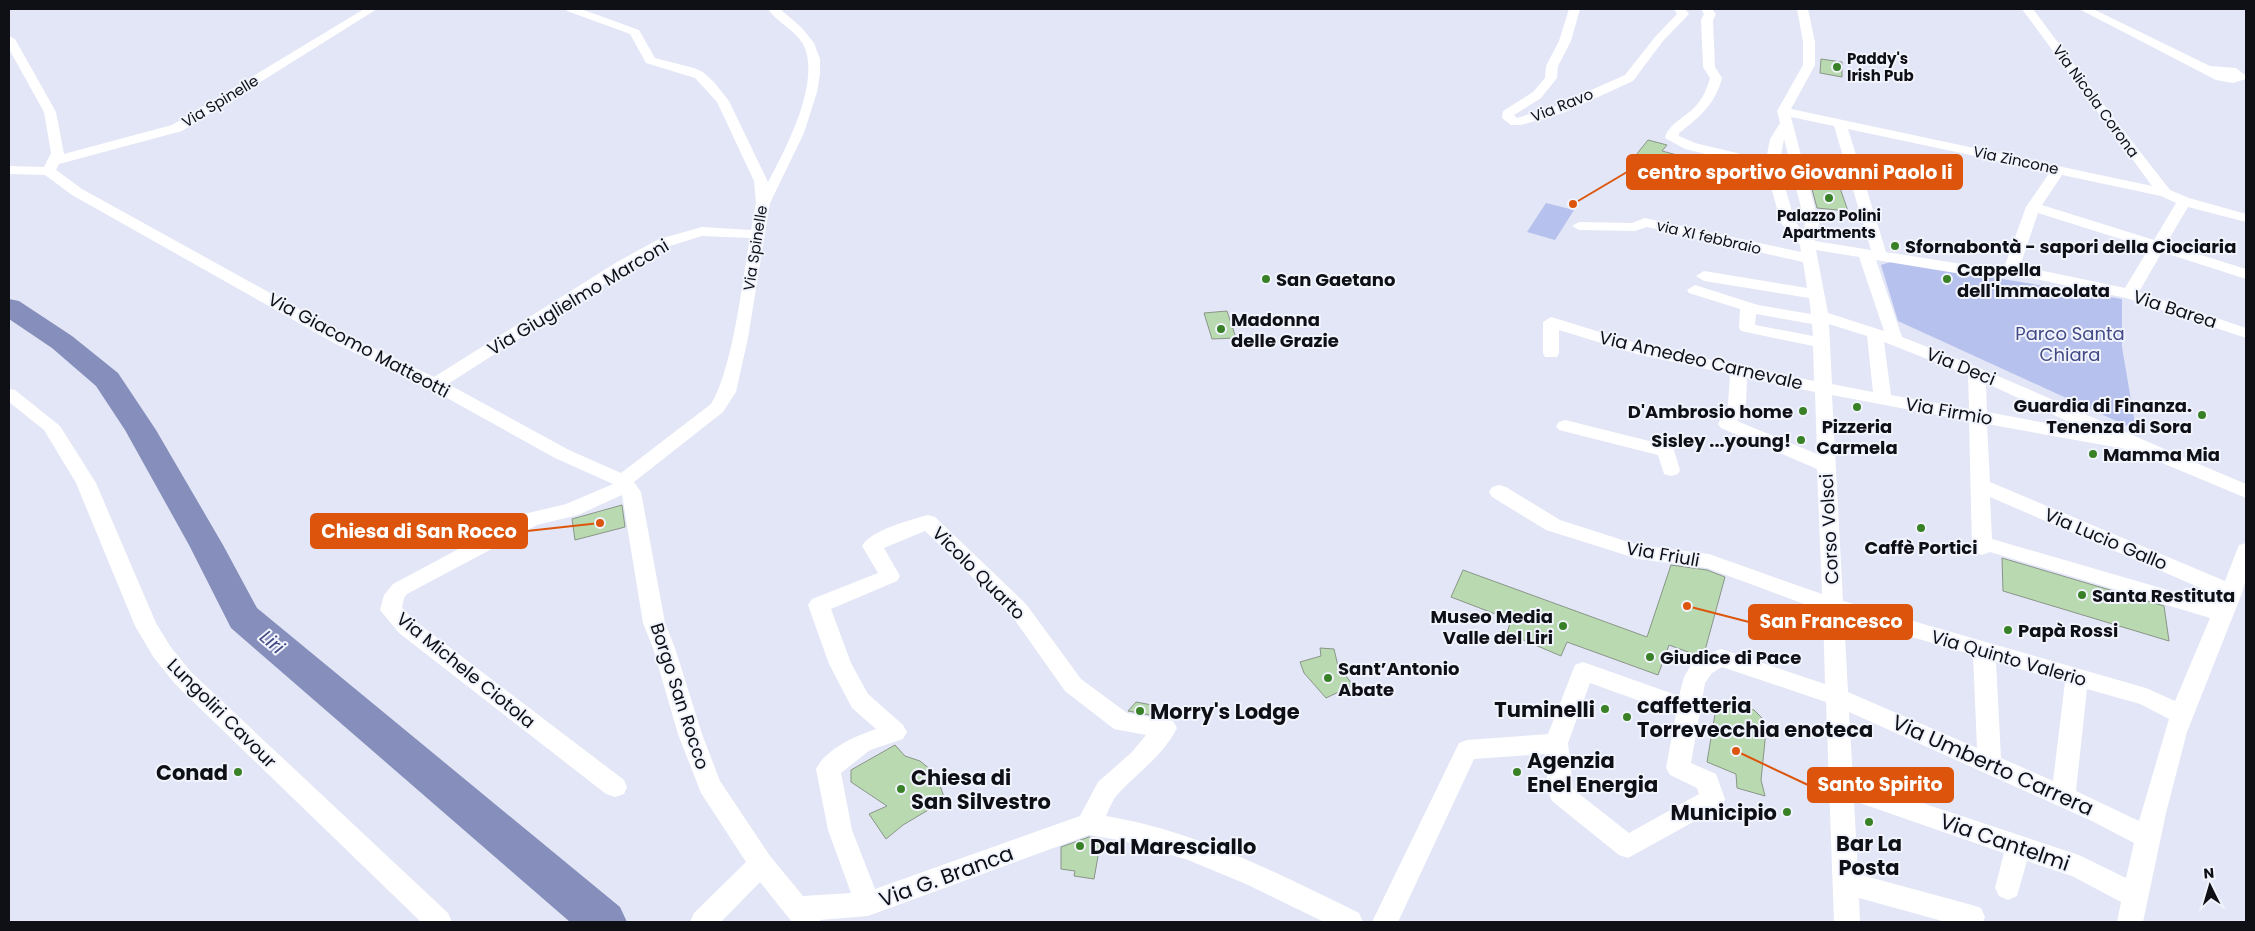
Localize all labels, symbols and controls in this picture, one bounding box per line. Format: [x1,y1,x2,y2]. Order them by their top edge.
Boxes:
street label: Via Nicola Corona [2048,40,2144,162]
place label: Paddy's Irish Pub [1847,48,1914,86]
marker: Paddy's Irish Pub [1831,61,1843,73]
street label: Via Spinelle [178,70,262,132]
street label: Via Ravo [1528,83,1596,127]
street label: Via Zincone [1971,141,2061,179]
callout: centro sportivo Giovanni Paolo Ii [1627,155,1962,189]
text: centro sportivo Giovanni Paolo Ii [1637,159,1953,186]
marker: Palazzo Polini Apartments [1823,192,1835,204]
street label: Via Spinelle [738,204,772,292]
place label: Palazzo Polini Apartments [1777,205,1881,243]
street label: via XI febbraio [1655,215,1763,259]
street label: Via Giuglielmo Marconi [483,233,673,361]
place label: Sfornabontà - sapori della Ciociaria [1905,234,2236,259]
marker: Sfornabontà - sapori della Ciociaria [1889,240,1901,252]
place label: Cappella dell'Immacolata [1957,257,2110,303]
place label: San Gaetano [1276,267,1395,292]
marker: San Gaetano [1260,273,1272,285]
marker: Cappella dell'Immacolata [1941,273,1953,285]
street label: Via Barea [2130,284,2220,334]
street label: Via Giacomo Matteotti [264,286,454,404]
place label: Madonna delle Grazie [1231,307,1339,353]
park label: Parco Santa Chiara [2015,321,2125,367]
marker: Madonna delle Grazie [1215,323,1227,335]
street label: Via Amedeo Carnevale [1597,324,1805,396]
street label: Via Deci [1923,341,1999,391]
street label: Via Firmio [1903,391,1995,431]
place label: Guardia di Finanza. Tenenza di Sora [2013,393,2192,439]
place label: D'Ambrosio home [1628,399,1793,424]
marker: Pizzeria Carmela [1851,401,1863,413]
marker: D'Ambrosio home [1797,405,1809,417]
marker: Guardia di Finanza. Tenenza di Sora [2196,409,2208,421]
place label: Pizzeria Carmela [1816,414,1898,460]
place label: Sisley ...young! [1651,428,1791,453]
marker: Sisley ...young! [1795,434,1807,446]
place label: Mamma Mia [2103,442,2220,467]
marker: Mamma Mia [2087,448,2099,460]
street label: Corso Volsci [1814,473,1844,585]
street label: Via Lucio Gallo [2041,502,2171,576]
callout: Chiesa di San Rocco [311,514,527,548]
text: Chiesa di San Rocco [321,518,517,545]
street label: Vicolo Quarto [927,521,1031,625]
marker: Caffè Portici [1915,522,1927,534]
street label: Via Friuli [1624,535,1702,573]
place label: Caffè Portici [1864,535,1978,560]
place label: Santa Restituta [2092,583,2235,608]
marker: Santa Restituta [2076,589,2088,601]
place label: Museo Media Valle del Liri [1431,604,1553,650]
callout: San Francesco [1749,605,1912,639]
street label: Via Michele Ciotola [391,606,541,734]
text: San Francesco [1759,608,1903,635]
place label: Papà Rossi [2018,618,2118,643]
street label: Borgo San Rocco [645,620,715,772]
marker: Museo Media Valle del Liri [1557,620,1569,632]
water label: Liri [254,624,290,660]
street label: Via Quinto Valerio [1928,624,2090,692]
marker: Papà Rossi [2002,624,2014,636]
place label: Giudice di Pace [1660,645,1801,670]
marker: Giudice di Pace [1644,651,1656,663]
street label: Lungoliri Cavour [162,653,282,773]
place label: Sant’Antonio Abate [1338,656,1459,702]
marker: Sant’Antonio Abate [1322,672,1334,684]
place label: caffetteria Torrevecchia enoteca [1637,691,1873,744]
place label: Tuminelli [1494,695,1595,724]
place label: Morry's Lodge [1150,697,1300,726]
marker: Tuminelli [1599,703,1611,715]
marker: Morry's Lodge [1134,705,1146,717]
street label: Via Umberto Carrera [1888,707,2098,823]
marker: caffetteria Torrevecchia enoteca [1621,711,1633,723]
place label: Agenzia Enel Energia [1527,746,1658,799]
place label: Conad [156,758,228,787]
place label: Chiesa di San Silvestro [911,763,1051,816]
marker: Conad [232,766,244,778]
marker: Agenzia Enel Energia [1511,766,1523,778]
callout: Santo Spirito [1808,768,1953,802]
text: Santo Spirito [1818,771,1942,798]
marker: Chiesa di San Silvestro [895,783,907,795]
place label: Municipio [1670,798,1777,827]
marker: Municipio [1781,806,1793,818]
street label: Via Cantelmi [1936,806,2074,878]
marker: Bar La Posta [1863,816,1875,828]
place label: Bar La Posta [1836,829,1902,882]
place label: Dal Maresciallo [1090,832,1256,861]
street label: Via G. Branca [875,838,1017,914]
marker: Dal Maresciallo [1074,840,1086,852]
north arrow [2185,861,2235,911]
text: N [2203,863,2215,883]

